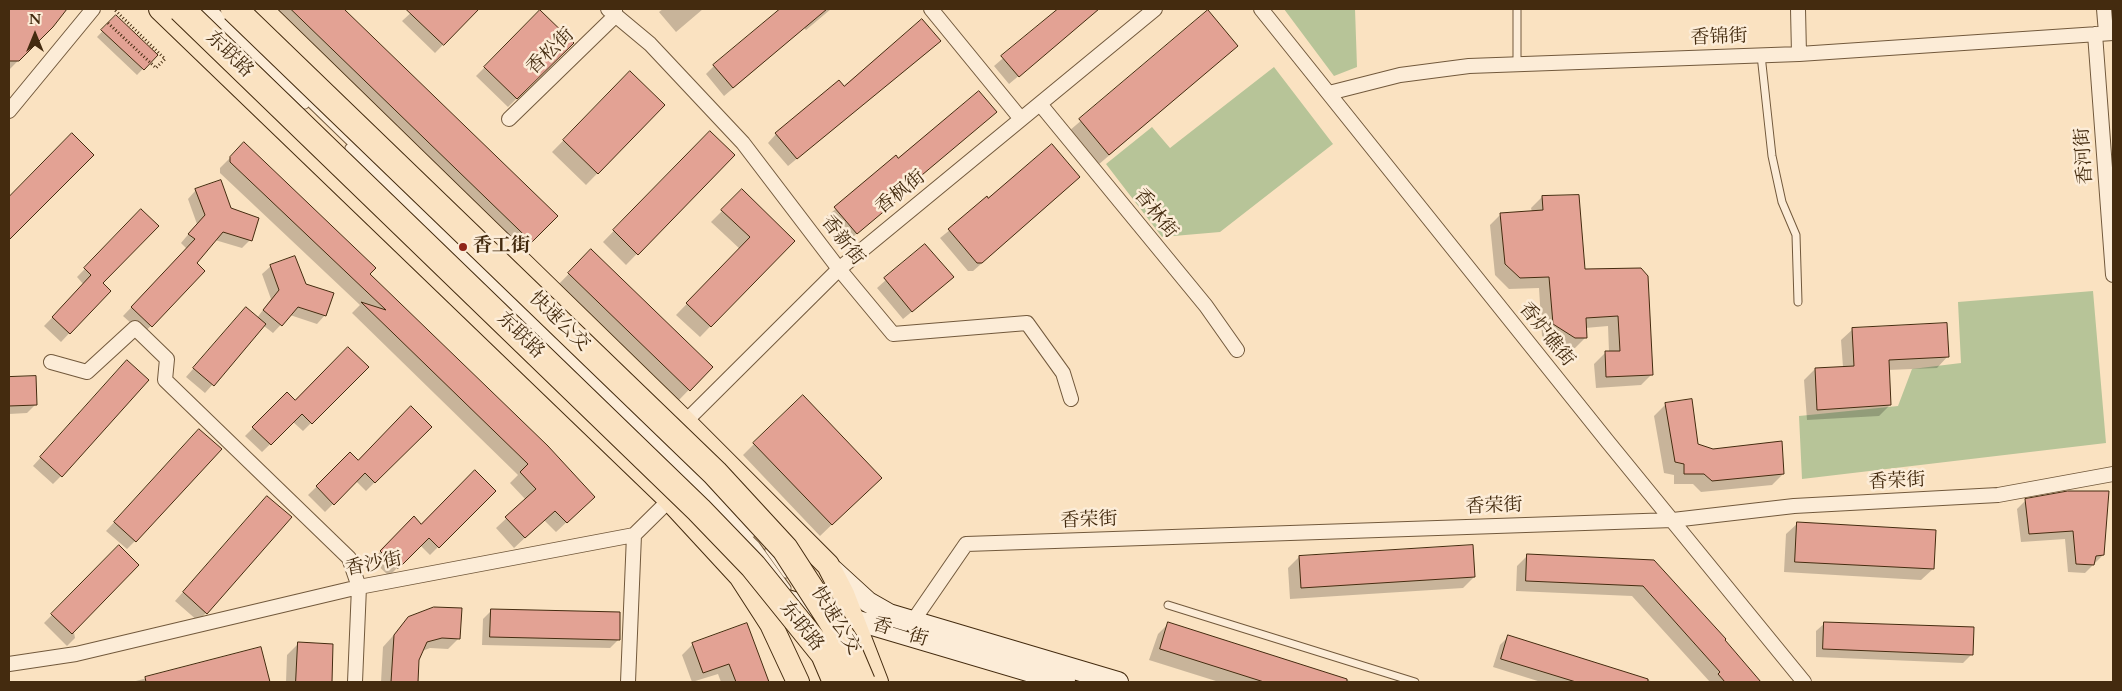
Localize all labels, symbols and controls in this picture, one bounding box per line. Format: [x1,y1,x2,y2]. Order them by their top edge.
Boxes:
north arrow [10,10,60,60]
text: N [29,10,41,29]
street label: 香松街 [523,24,579,80]
street label: 香锦街 [1690,26,1748,50]
street label: 东联路 [201,27,257,83]
street label: 香河街 [2072,127,2098,185]
street label: 香枫街 [872,166,930,220]
street label: 香林街 [1128,185,1182,243]
street label: 香新街 [815,212,869,270]
place label: 香工街 [473,236,530,258]
marker: 香工街 [457,241,469,253]
street label: 快速公交 [524,287,594,357]
street label: 香炉礁街 [1513,298,1579,372]
street label: 东联路 [492,308,548,364]
street label: 香荣街 [1868,469,1926,495]
street label: 香荣街 [1465,495,1523,519]
street label: 香荣街 [1060,509,1118,533]
street label: 香沙街 [344,548,404,582]
street label: 快速公交 [805,583,865,659]
street label: 东联路 [774,598,828,656]
street label: 香一街 [869,614,931,652]

